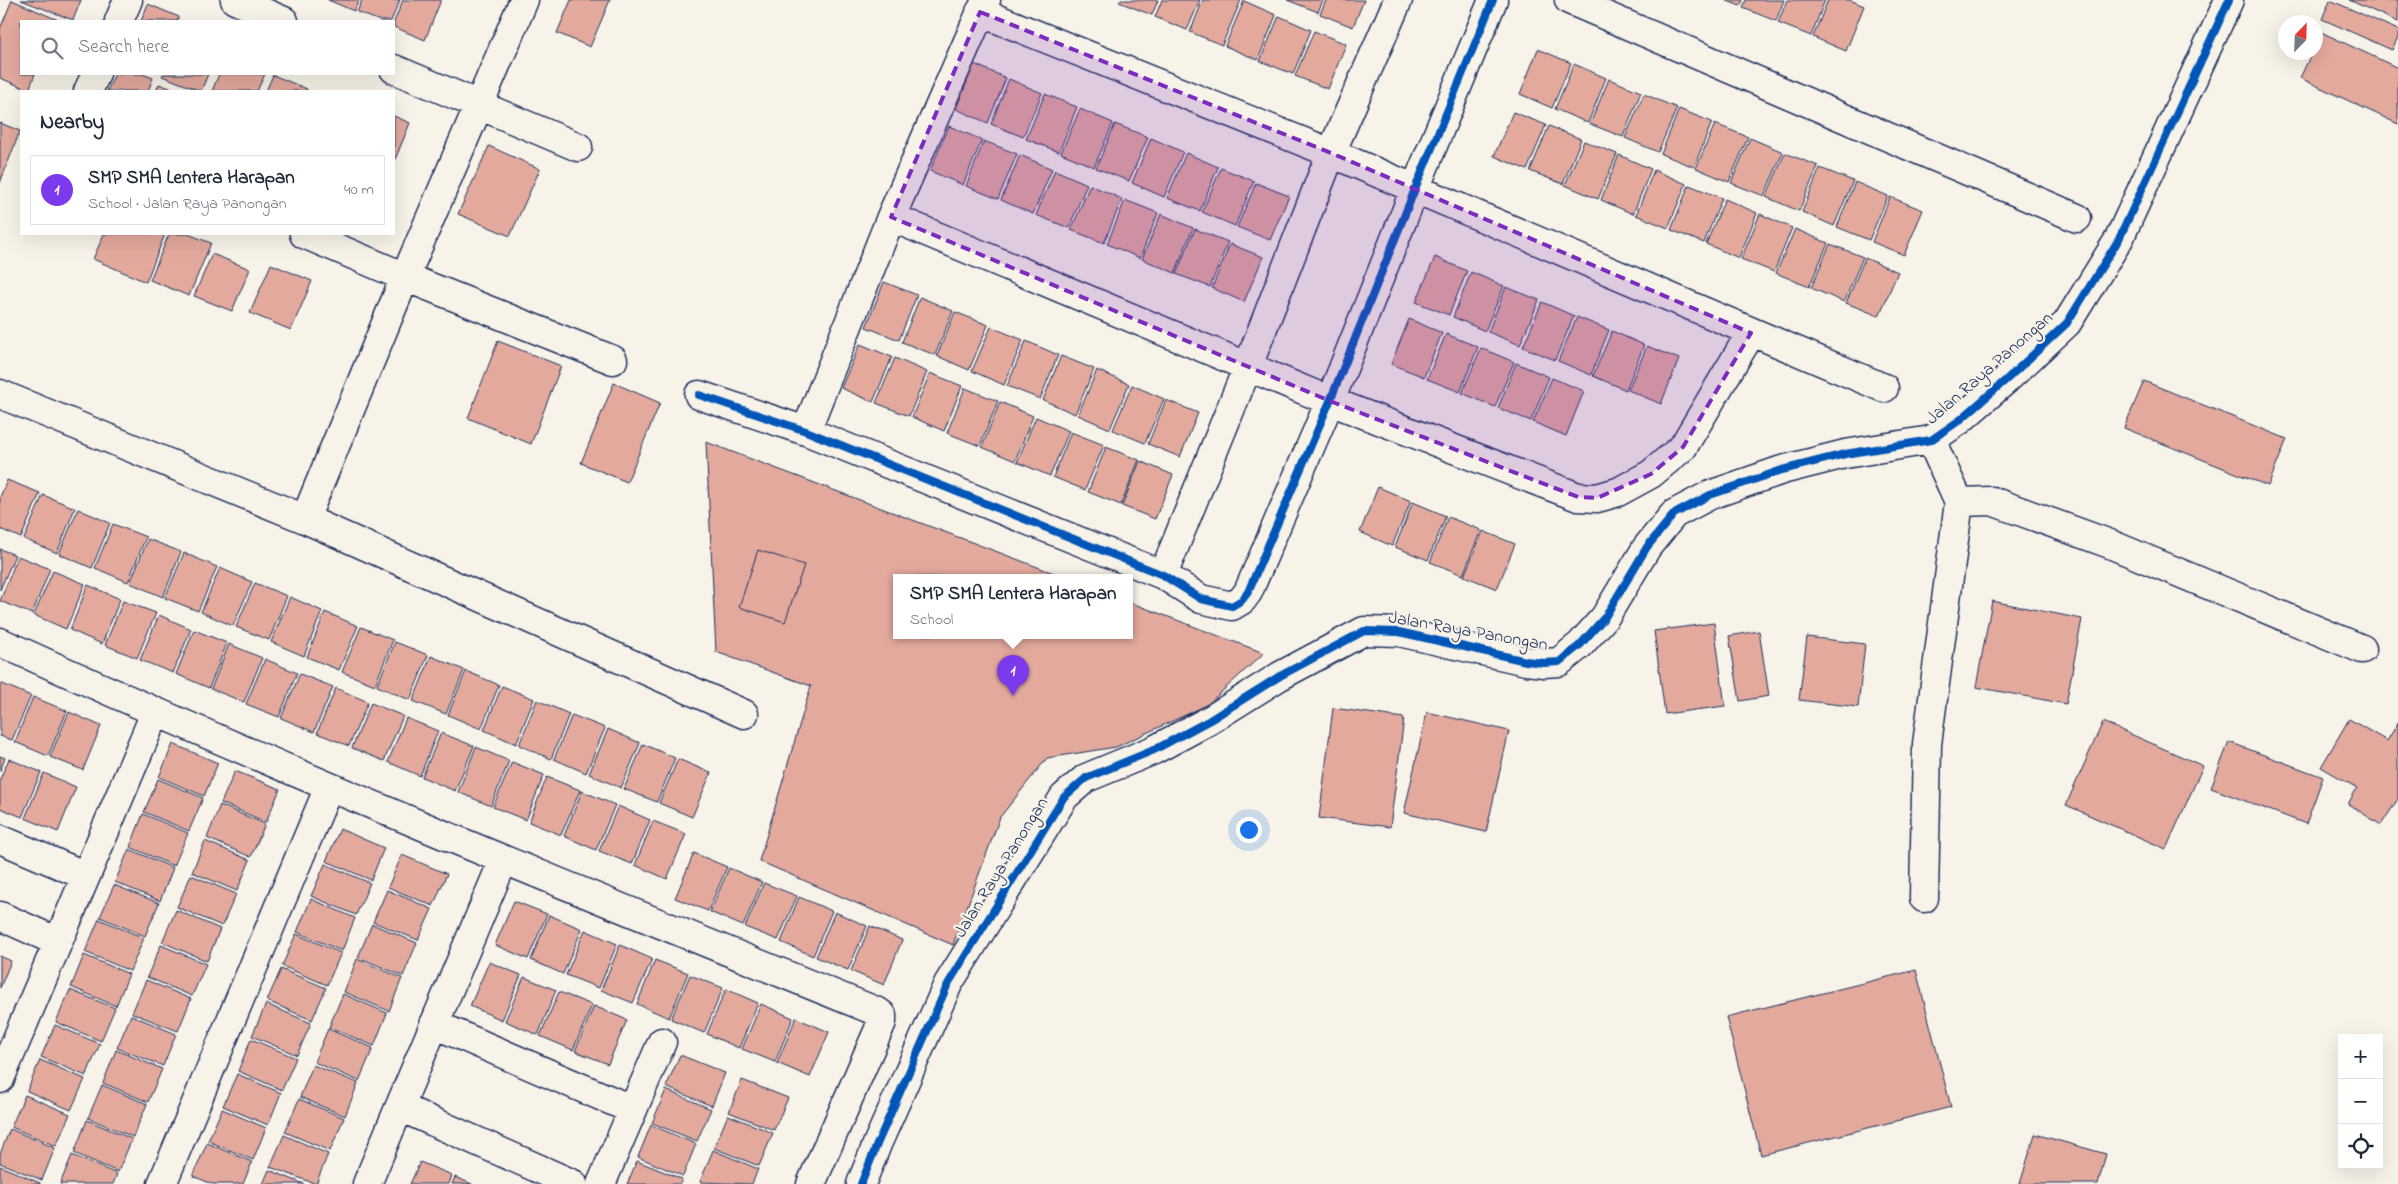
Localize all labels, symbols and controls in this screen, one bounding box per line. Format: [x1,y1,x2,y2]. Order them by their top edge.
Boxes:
north arrow [2278,15,2323,60]
search box [20,20,395,75]
icon: search [38,34,66,62]
text: Search here [78,34,169,61]
text: Nearby [40,108,104,138]
text: SMP SMA Lentera Harapan [88,165,295,192]
text: 1 [54,178,60,202]
text: 40 m [344,178,374,202]
text: School · Jalan Raya Panongan [88,192,287,216]
street label: Jalan Raya Panongan [1921,306,2060,433]
popup [893,574,1133,639]
text: SMP SMA Lentera Harapan [910,581,1116,608]
street label: Jalan Raya Panongan [1386,605,1550,660]
text: School [910,608,954,632]
pin: 1 [997,655,1029,696]
street label: Jalan Raya Panongan [948,793,1057,944]
your location [1236,817,1262,843]
map controls [2338,1034,2383,1169]
button: + [2338,1034,2383,1079]
button: − [2338,1079,2383,1124]
button: locate [2338,1124,2383,1169]

